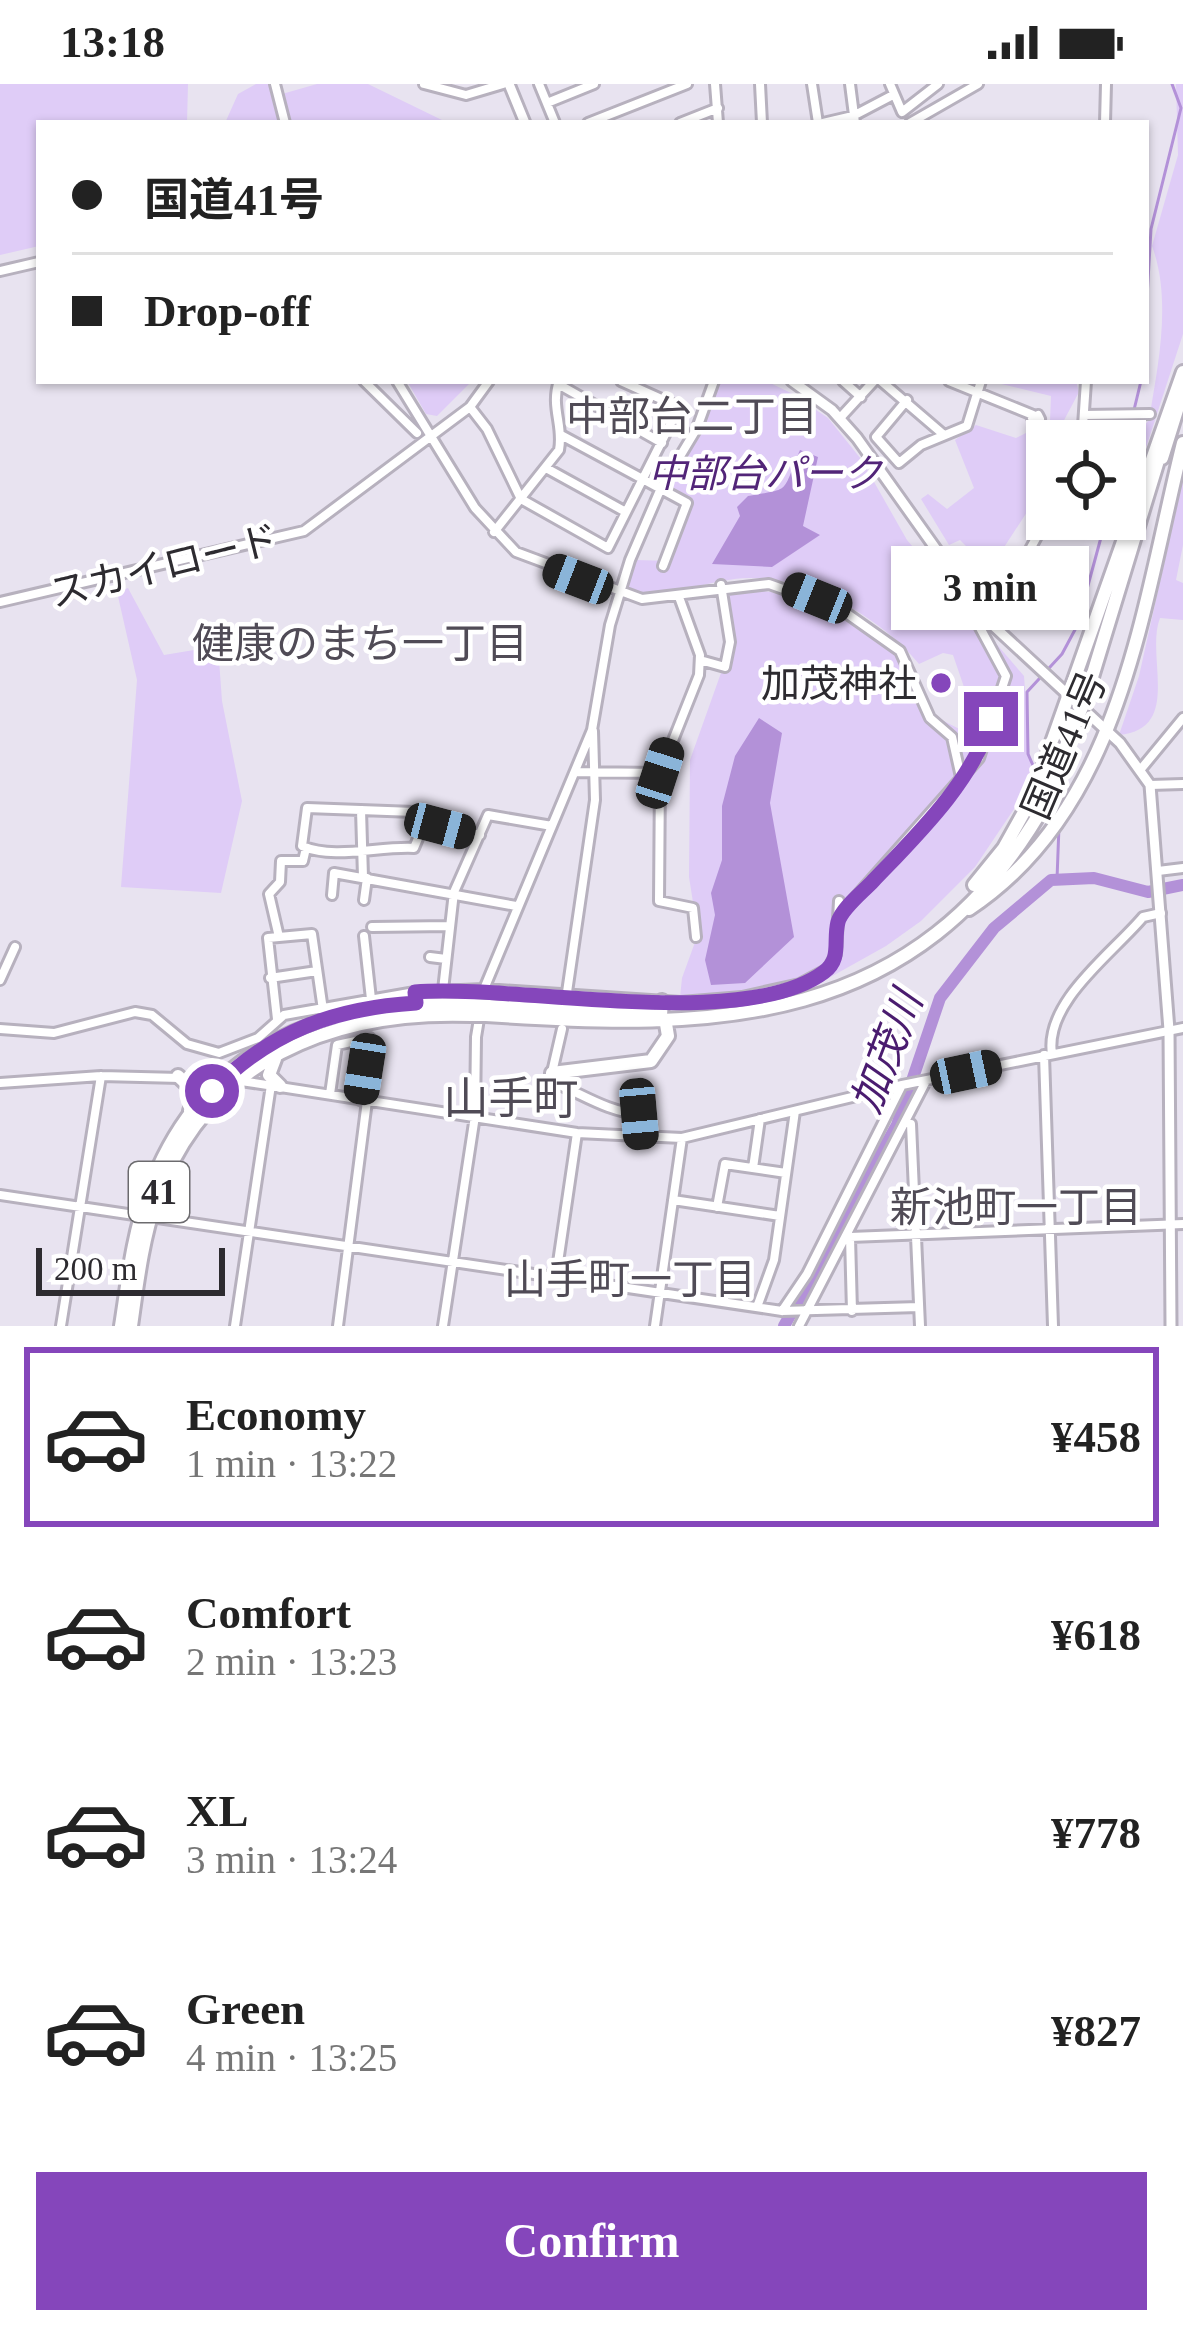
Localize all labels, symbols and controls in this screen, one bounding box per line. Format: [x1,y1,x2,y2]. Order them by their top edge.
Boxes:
text: 13:18 [60,17,165,67]
text: 国道41号 [144,175,324,225]
text: Drop-off [144,286,311,336]
district label: 中部台二丁目 [566,394,818,440]
map controls [1026,420,1146,540]
button: locate [1026,420,1146,540]
park label: 中部台パーク [648,452,884,495]
street label: スカイロード [45,517,283,615]
callout: 3 min [892,545,1090,629]
car [538,549,618,609]
text: 3 min [943,566,1037,609]
car [777,568,857,628]
district label: 健康のまち一丁目 [192,621,528,667]
place label: 加茂神社 [761,662,917,705]
street label: 国道41号 [1014,665,1114,825]
marker: 加茂神社 [928,670,954,696]
route end [964,692,1018,746]
car [632,733,688,813]
car [401,799,479,853]
water label: 加茂川 [843,981,932,1119]
car [342,1031,388,1107]
car [927,1047,1005,1097]
route start [185,1064,239,1118]
district label: 山手町 [443,1074,579,1124]
car [618,1077,660,1151]
road number: 41 [129,1162,189,1222]
district label: 新池町一丁目 [890,1185,1142,1231]
scale bar [36,1242,225,1295]
text: 200 m [54,1251,137,1287]
district label: 山手町一丁目 [504,1257,756,1303]
icon: car [42,1383,150,1491]
text: Economy [186,1390,366,1440]
text: ¥458 [1051,1412,1141,1462]
text: 1 min · 13:22 [186,1442,397,1485]
icon: car [42,1581,150,1689]
text: Comfort [186,1588,351,1638]
text: ¥618 [1051,1610,1141,1660]
text: 2 min · 13:23 [186,1640,397,1683]
icon: car [42,1779,150,1887]
text: XL [186,1786,249,1836]
text: ¥778 [1051,1808,1141,1858]
text: 3 min · 13:24 [186,1838,397,1881]
icon: car [42,1977,150,2085]
text: Green [186,1984,305,2034]
text: ¥827 [1051,2006,1141,2056]
text: 4 min · 13:25 [186,2036,397,2079]
button: Confirm [36,2172,1147,2310]

